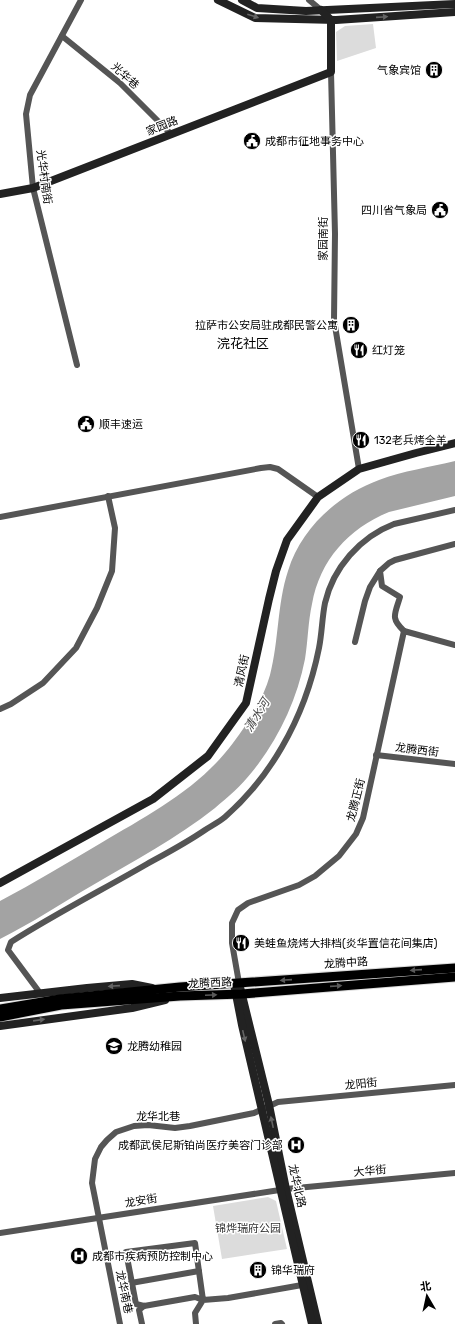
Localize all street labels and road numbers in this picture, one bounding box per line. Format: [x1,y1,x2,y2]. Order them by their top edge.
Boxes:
street label: 光华巷 [108,60,142,92]
street label: 家园路 [144,114,180,138]
street label: 光华村南街 [34,149,54,205]
street label: 家园南街 [317,217,330,261]
street label: 清风街 [232,654,252,688]
street label: 龙腾西街 [394,741,440,759]
street label: 龙腾正街 [344,777,368,823]
street label: 龙腾中路 [324,955,368,971]
street label: 龙腾西路 [188,975,232,991]
street label: 龙阳街 [344,1076,378,1092]
street label: 龙华北巷 [136,1110,180,1123]
street label: 龙华北路 [286,1163,308,1209]
street label: 大华街 [353,1163,387,1179]
street label: 龙安街 [124,1192,158,1210]
street label: 龙华南巷 [113,1269,135,1315]

